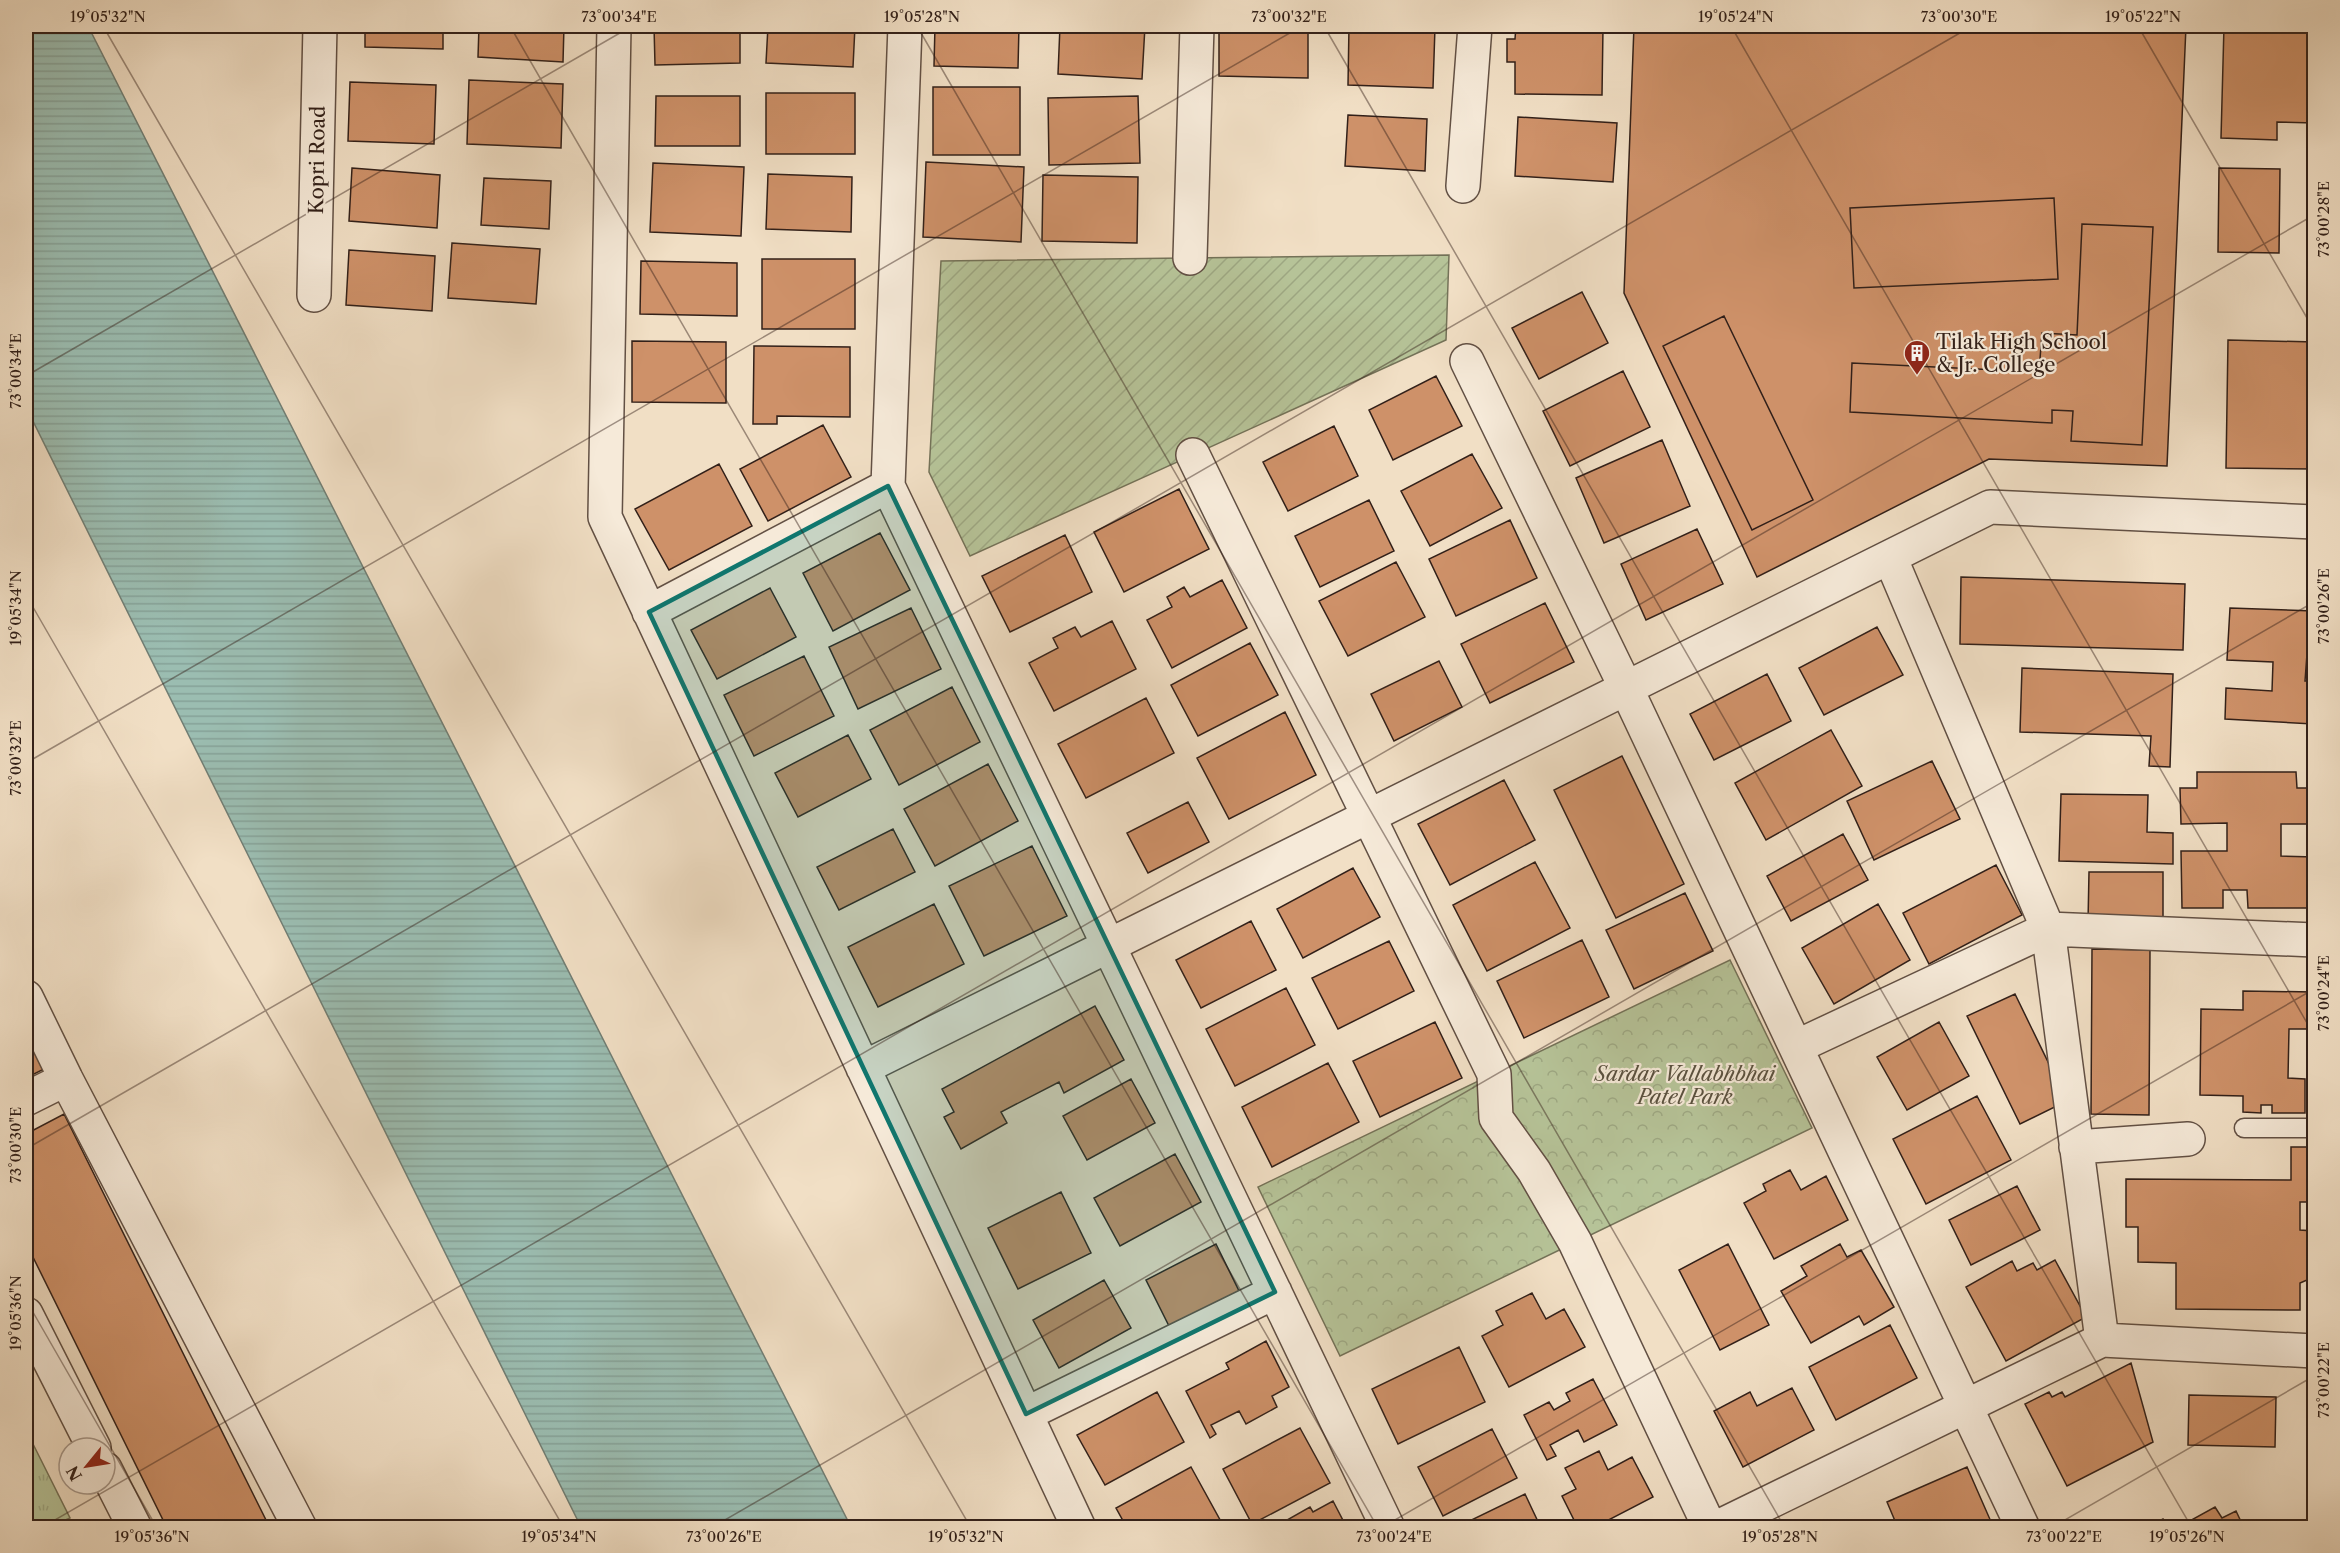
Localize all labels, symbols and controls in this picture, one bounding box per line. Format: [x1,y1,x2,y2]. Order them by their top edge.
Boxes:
text: 19°05'32"N [70,7,146,26]
text: 73°00'34"E [581,7,657,26]
text: 19°05'28"N [884,7,960,26]
text: 73°00'32"E [1251,7,1327,26]
text: 19°05'24"N [1698,7,1774,26]
text: 73°00'30"E [1921,7,1997,26]
text: 19°05'22"N [2105,7,2181,26]
street label: Kopri Road [304,105,330,215]
text: 73°00'28"E [2314,181,2333,257]
place label: Tilak High School & Jr. College [1936,330,2107,377]
text: 73°00'34"E [6,333,25,409]
building icon: Tilak High School & Jr. College [1902,338,1932,376]
text: 73°00'26"E [2314,568,2333,644]
text: 19°05'34"N [6,570,25,646]
text: 73°00'32"E [6,720,25,796]
text: 73°00'24"E [2314,955,2333,1031]
park label: Sardar Vallabhbhai Patel Park [1594,1062,1777,1109]
text: 73°00'30"E [6,1107,25,1183]
text: 19°05'36"N [6,1275,25,1351]
text: 73°00'22"E [2314,1342,2333,1418]
north arrow [57,1436,117,1496]
text: N [62,1462,86,1485]
text: 19°05'36"N [114,1527,190,1546]
text: 19°05'34"N [521,1527,597,1546]
text: 73°00'26"E [686,1527,762,1546]
text: 19°05'32"N [928,1527,1004,1546]
text: 73°00'24"E [1356,1527,1432,1546]
text: 19°05'28"N [1742,1527,1818,1546]
text: 73°00'22"E [2026,1527,2102,1546]
text: 19°05'26"N [2149,1527,2225,1546]

